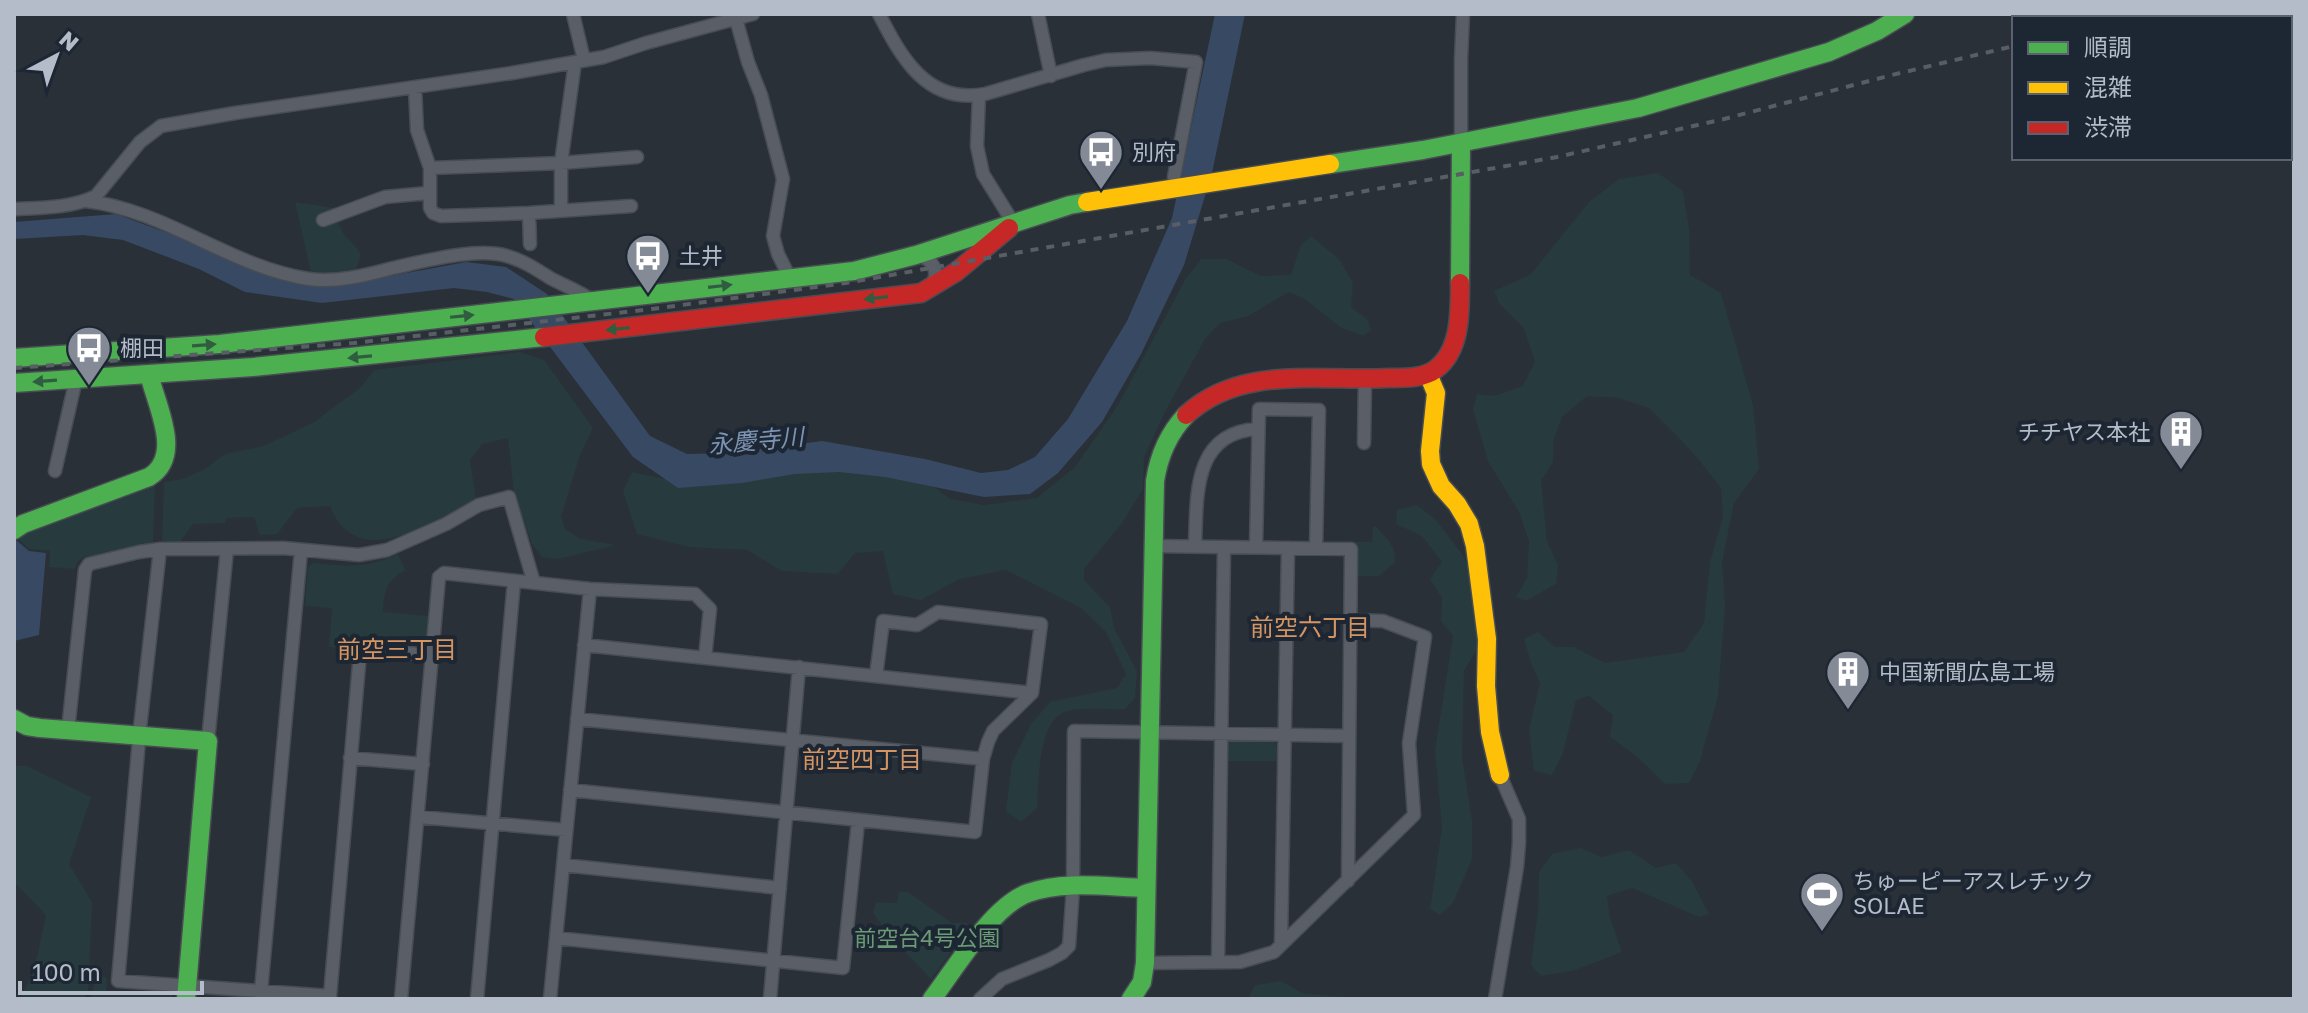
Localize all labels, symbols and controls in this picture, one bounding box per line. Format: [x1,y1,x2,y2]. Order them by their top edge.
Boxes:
north arrow [16,16,96,96]
legend [2012,16,2292,160]
text: N [54,25,85,56]
text: 順調 [2084,32,2132,61]
text: 混雑 [2084,72,2132,101]
text: 渋滞 [2084,112,2132,141]
bus stop icon: 別府 [1077,128,1125,191]
place label: 別府 [1132,138,1176,165]
bus stop icon: 土井 [624,232,672,295]
place label: 土井 [679,242,723,269]
one-way arrow [708,280,733,293]
one-way arrow [863,291,888,304]
one-way arrow [450,310,475,323]
one-way arrow [605,322,630,335]
bus stop icon: 棚田 [65,324,113,387]
place label: 棚田 [120,334,164,361]
one-way arrow [191,338,216,351]
one-way arrow [347,351,372,364]
one-way arrow [32,375,57,388]
building icon: チチヤス本社 [2157,408,2205,471]
place label: チチヤス本社 [2018,418,2150,445]
water label: 永慶寺川 [707,421,808,458]
district label: 前空六丁目 [1250,612,1370,641]
district label: 前空三丁目 [337,634,457,663]
building icon: 中国新聞広島工場 [1824,648,1872,711]
place label: 中国新聞広島工場 [1879,658,2055,685]
district label: 前空四丁目 [802,744,922,773]
place label: ちゅーピーアスレチック SOLAE [1853,867,2094,919]
sports icon: ちゅーピーアスレチック SOLAE [1798,870,1846,933]
park label: 前空台4号公園 [854,924,1000,951]
scale bar [20,945,202,995]
text: 100 m [32,957,101,986]

